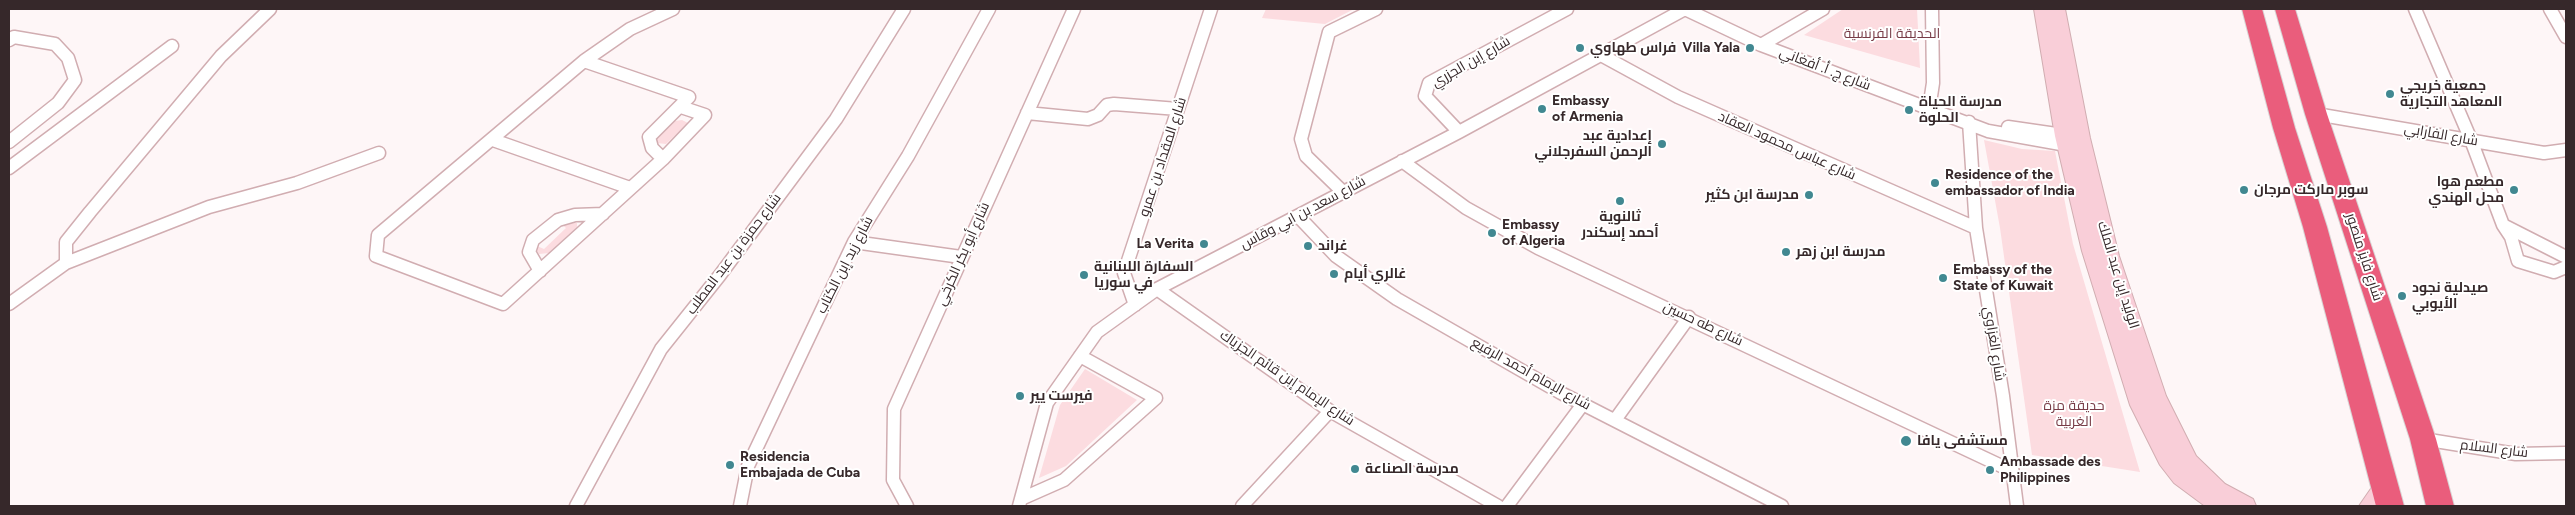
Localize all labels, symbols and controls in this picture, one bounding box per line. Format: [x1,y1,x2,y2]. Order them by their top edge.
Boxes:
park label: الحديقة الفرنسية [1844,26,1940,42]
street label: شارع إبن الجزري [1429,33,1513,91]
place label: فراس طهاوي [1590,40,1676,56]
place label: Villa Yala [1682,40,1740,56]
marker: فراس طهاوي [1574,42,1586,54]
marker: Villa Yala [1744,42,1756,54]
street label: شارع ج. أ. أفغاني [1777,44,1873,94]
place label: جمعية خريجي المعاهد التجارية [2400,78,2502,110]
marker: جمعية خريجي المعاهد التجارية [2384,88,2396,100]
place label: Embassy of Armenia [1552,93,1623,125]
place label: مدرسة الحياة الحلوة [1919,94,2002,126]
street label: شارع المقداد بن عمرو [1136,95,1190,219]
marker: Embassy of Armenia [1536,103,1548,115]
marker: مدرسة الحياة الحلوة [1903,104,1915,116]
street label: شارع عباس محمود العقاد [1715,108,1859,184]
street label: شارع الفارابي [2403,120,2479,150]
place label: إعدادية عبد الرحمن السفرجلاني [1535,128,1652,160]
marker: إعدادية عبد الرحمن السفرجلاني [1656,138,1668,150]
place label: Residence of the embassador of India [1945,167,2075,200]
street label: شارع سعد بن ابي وقاس [1237,173,1369,253]
place label: مطعم هوا محل الهندي [2428,174,2504,206]
marker: Residence of the embassador of India [1929,177,1941,189]
place label: سوبر ماركت مرجان [2254,182,2368,198]
marker: سوبر ماركت مرجان [2238,184,2250,196]
marker: مطعم هوا محل الهندي [2508,184,2520,196]
place label: مدرسة ابن كثير [1705,187,1799,203]
marker: مدرسة ابن كثير [1803,189,1815,201]
street label: شارع حمزة بن عبد المطلب [683,190,785,318]
marker: ثالنوية أحمد إسكندر [1614,195,1626,207]
street label: شارع أبو بكر الكرخي [933,200,993,308]
place label: ثالنوية أحمد إسكندر [1581,209,1659,242]
street label: شارع فايز منصور [2342,211,2386,303]
street label: شارع زيد إبن الكتاب [813,214,877,316]
place label: Embassy of Algeria [1502,217,1565,250]
street label: الوليد إبن عبد الملك [2094,219,2142,331]
marker: Embassy of Algeria [1486,227,1498,239]
place label: La Verita [1136,236,1194,252]
marker: La Verita [1198,238,1210,250]
place label: غراند [1318,238,1348,254]
marker: غراند [1302,240,1314,252]
place label: مدرسة ابن زهر [1796,244,1885,260]
marker: مدرسة ابن زهر [1780,246,1792,258]
place label: السفارة اللبنانية في سوريا [1094,259,1194,292]
place label: Embassy of the State of Kuwait [1953,262,2053,294]
place label: غالري أيام [1344,266,1406,282]
marker: غالري أيام [1328,268,1340,280]
marker: السفارة اللبنانية في سوريا [1078,269,1090,281]
marker: Embassy of the State of Kuwait [1937,272,1949,284]
place label: صيدلية نجود الأيوبي [2412,280,2488,312]
marker: صيدلية نجود الأيوبي [2396,290,2408,302]
street label: شارع طه حسين [1660,298,1746,350]
street label: شارع الغزاوي [1980,306,2008,382]
street label: شارع الإمام إبن قائم الجزياك [1217,327,1357,429]
street label: شارع الإمام أحمد الرفيع [1468,334,1594,414]
place label: فيرست يير [1030,388,1093,404]
marker: فيرست يير [1014,390,1026,402]
park label: حديقة مزة الغربية [2044,398,2104,431]
place label: مستشفى يافا [1917,433,2008,449]
marker: مستشفى يافا [1899,434,1913,448]
street label: شارع السلام [2459,436,2529,462]
place label: Residencia Embajada de Cuba [740,449,860,482]
place label: Ambassade des Philippines [2000,454,2101,487]
marker: Residencia Embajada de Cuba [724,459,736,471]
place label: مدرسة الصناعة [1365,461,1459,477]
marker: مدرسة الصناعة [1349,463,1361,475]
marker: Ambassade des Philippines [1984,464,1996,476]

